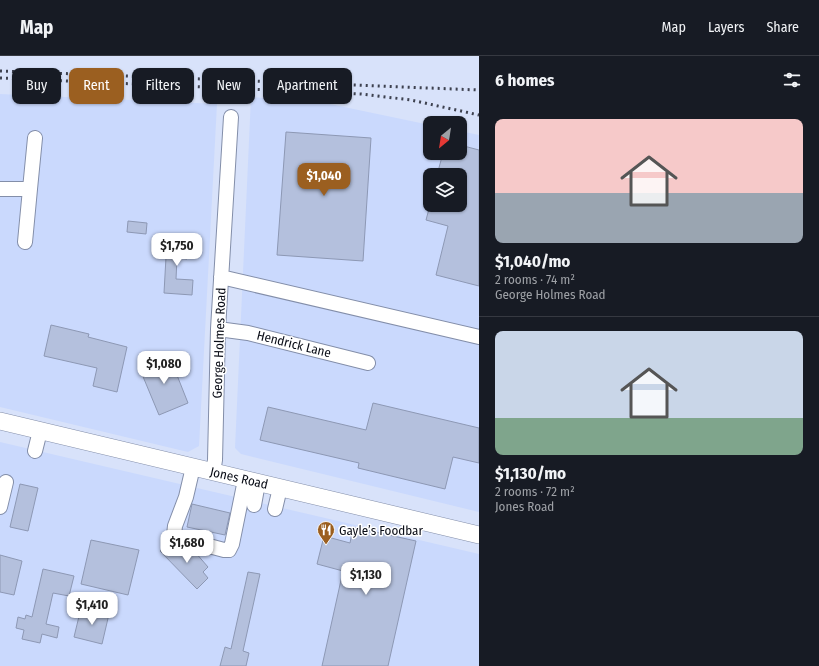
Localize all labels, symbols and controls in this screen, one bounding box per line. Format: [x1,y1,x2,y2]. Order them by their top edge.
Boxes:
text: Map [20,16,53,39]
text: Map [662,19,686,36]
text: Layers [708,19,744,36]
text: Share [766,19,799,36]
chip: Buy [12,68,61,104]
chip: Rent [69,68,124,104]
chip: Filters [132,68,194,104]
chip: New [202,68,255,104]
chip: Apartment [263,68,352,104]
icon: filters [781,69,803,91]
text: 6 homes [495,70,554,91]
north arrow [423,116,467,160]
map controls [423,116,467,212]
icon: home [613,145,685,217]
pin: $1,040 [291,163,357,197]
text: $1,040 [306,168,342,183]
button: layers [423,168,467,212]
pin: $1,750 [144,233,210,267]
text: $1,750 [160,238,194,253]
text: $1,040/mo [495,251,570,272]
text: 2 rooms · 74 m² [495,272,575,287]
street label: George Holmes Road [210,287,228,399]
text: George Holmes Road [495,287,606,302]
street label: Hendrick Lane [255,328,333,360]
pin: $1,080 [131,351,197,385]
text: $1,080 [146,356,182,371]
icon: home [613,357,685,429]
text: $1,130/mo [495,463,566,484]
street label: Jones Road [208,464,270,492]
text: 2 rooms · 72 m² [495,484,575,499]
text: Jones Road [495,499,554,514]
restaurant icon: Gayle’s Foodbar [316,520,336,545]
place label: Gayle’s Foodbar [339,523,423,538]
pin: $1,680 [154,530,220,564]
text: $1,680 [169,535,205,550]
pin: $1,130 [333,562,399,596]
text: $1,130 [350,567,382,582]
pin: $1,410 [59,592,125,626]
text: $1,410 [76,597,108,612]

